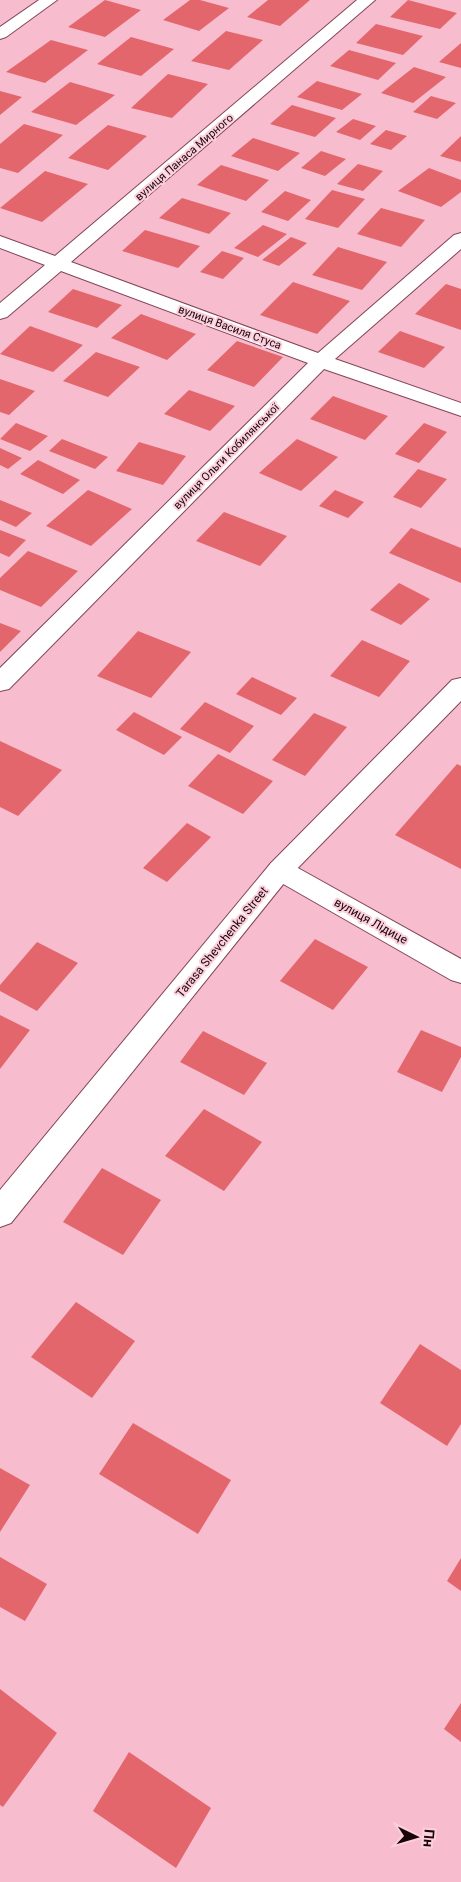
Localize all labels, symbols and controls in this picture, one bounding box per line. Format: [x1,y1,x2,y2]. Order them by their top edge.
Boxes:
street label: вулиця Панаса Мирного [133,111,236,203]
street label: вулиця Василя Стуса [177,303,283,352]
street label: вулиця Ольги Кобилянської [171,400,283,512]
street label: Tarasa Shevchenka Street [173,884,271,1000]
street label: вулиця Лідице [332,895,410,947]
north arrow [391,1812,441,1862]
text: Пн [420,1829,438,1848]

